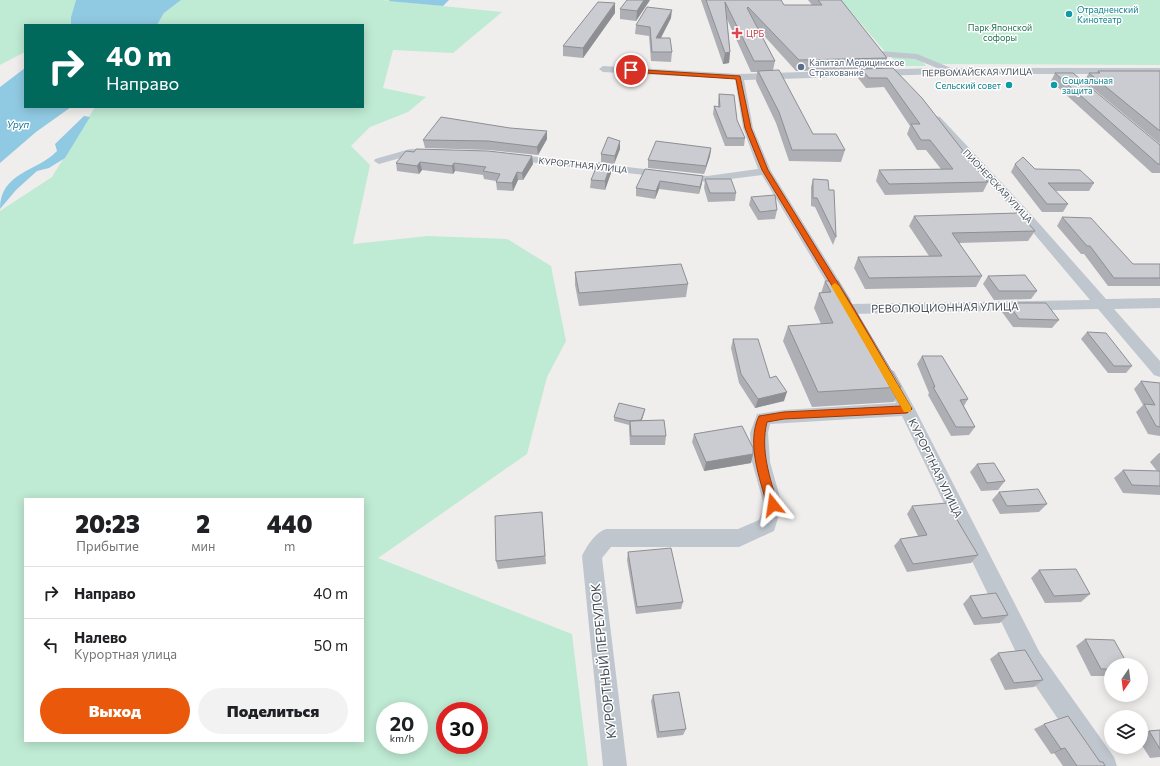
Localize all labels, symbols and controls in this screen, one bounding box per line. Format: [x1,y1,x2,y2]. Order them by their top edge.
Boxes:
place label: Отрадненский Кинотеатр [1077,4,1138,25]
marker: Отрадненский Кинотеатр [1064,9,1074,19]
park label: Парк Японской софоры [968,22,1032,43]
marker: ЦРБ [731,27,743,39]
place label: ЦРБ [746,28,765,39]
text: 40 m [106,38,172,72]
icon: right [40,40,92,92]
pin [614,53,648,87]
place label: Капитал Медицинское Страхование [809,57,905,78]
icon: arrive [620,59,642,81]
marker: Капитал Медицинское Страхование [796,62,806,72]
street label: ПЕРВОМАЙСКАЯ УЛИЦА [922,65,1032,78]
text: Направо [106,72,179,94]
place label: Социальная защита [1062,75,1113,96]
place label: Сельский совет [935,80,1002,91]
marker: Сельский совет [1004,80,1014,90]
marker: Социальная защита [1049,80,1059,90]
water label: Уруп [7,118,30,130]
street label: ПИОНЕРСКАЯ УЛИЦА [961,147,1035,225]
street label: КУРОРТНАЯ УЛИЦА [538,155,628,175]
street label: РЕВОЛЮЦИОННАЯ УЛИЦА [871,299,1019,315]
street label: КУРОРТНАЯ УЛИЦА [906,416,966,520]
position arrow [752,484,794,526]
text: 20:23 [75,509,140,538]
text: 2 [196,509,210,538]
text: 440 [267,509,313,538]
text: Прибытие [76,538,139,554]
text: мин [191,538,215,554]
text: m [284,538,295,554]
icon: right [40,582,62,604]
street label: КУРОРТНЫЙ ПЕРЕУЛОК [587,582,619,740]
text: Направо [74,584,136,602]
text: 40 m [313,584,348,602]
text: Налево [74,628,127,646]
icon: left [40,634,62,656]
text: 50 m [314,636,348,654]
text: Курортная улица [74,646,177,662]
north arrow [1104,658,1148,702]
map controls [1104,658,1148,754]
button: Выход [40,688,190,734]
button: Поделиться [198,688,348,734]
speed limit sign: 30 [436,702,488,754]
button: layers [1104,710,1148,754]
text: 20 [390,711,414,735]
text: km/h [390,732,414,744]

